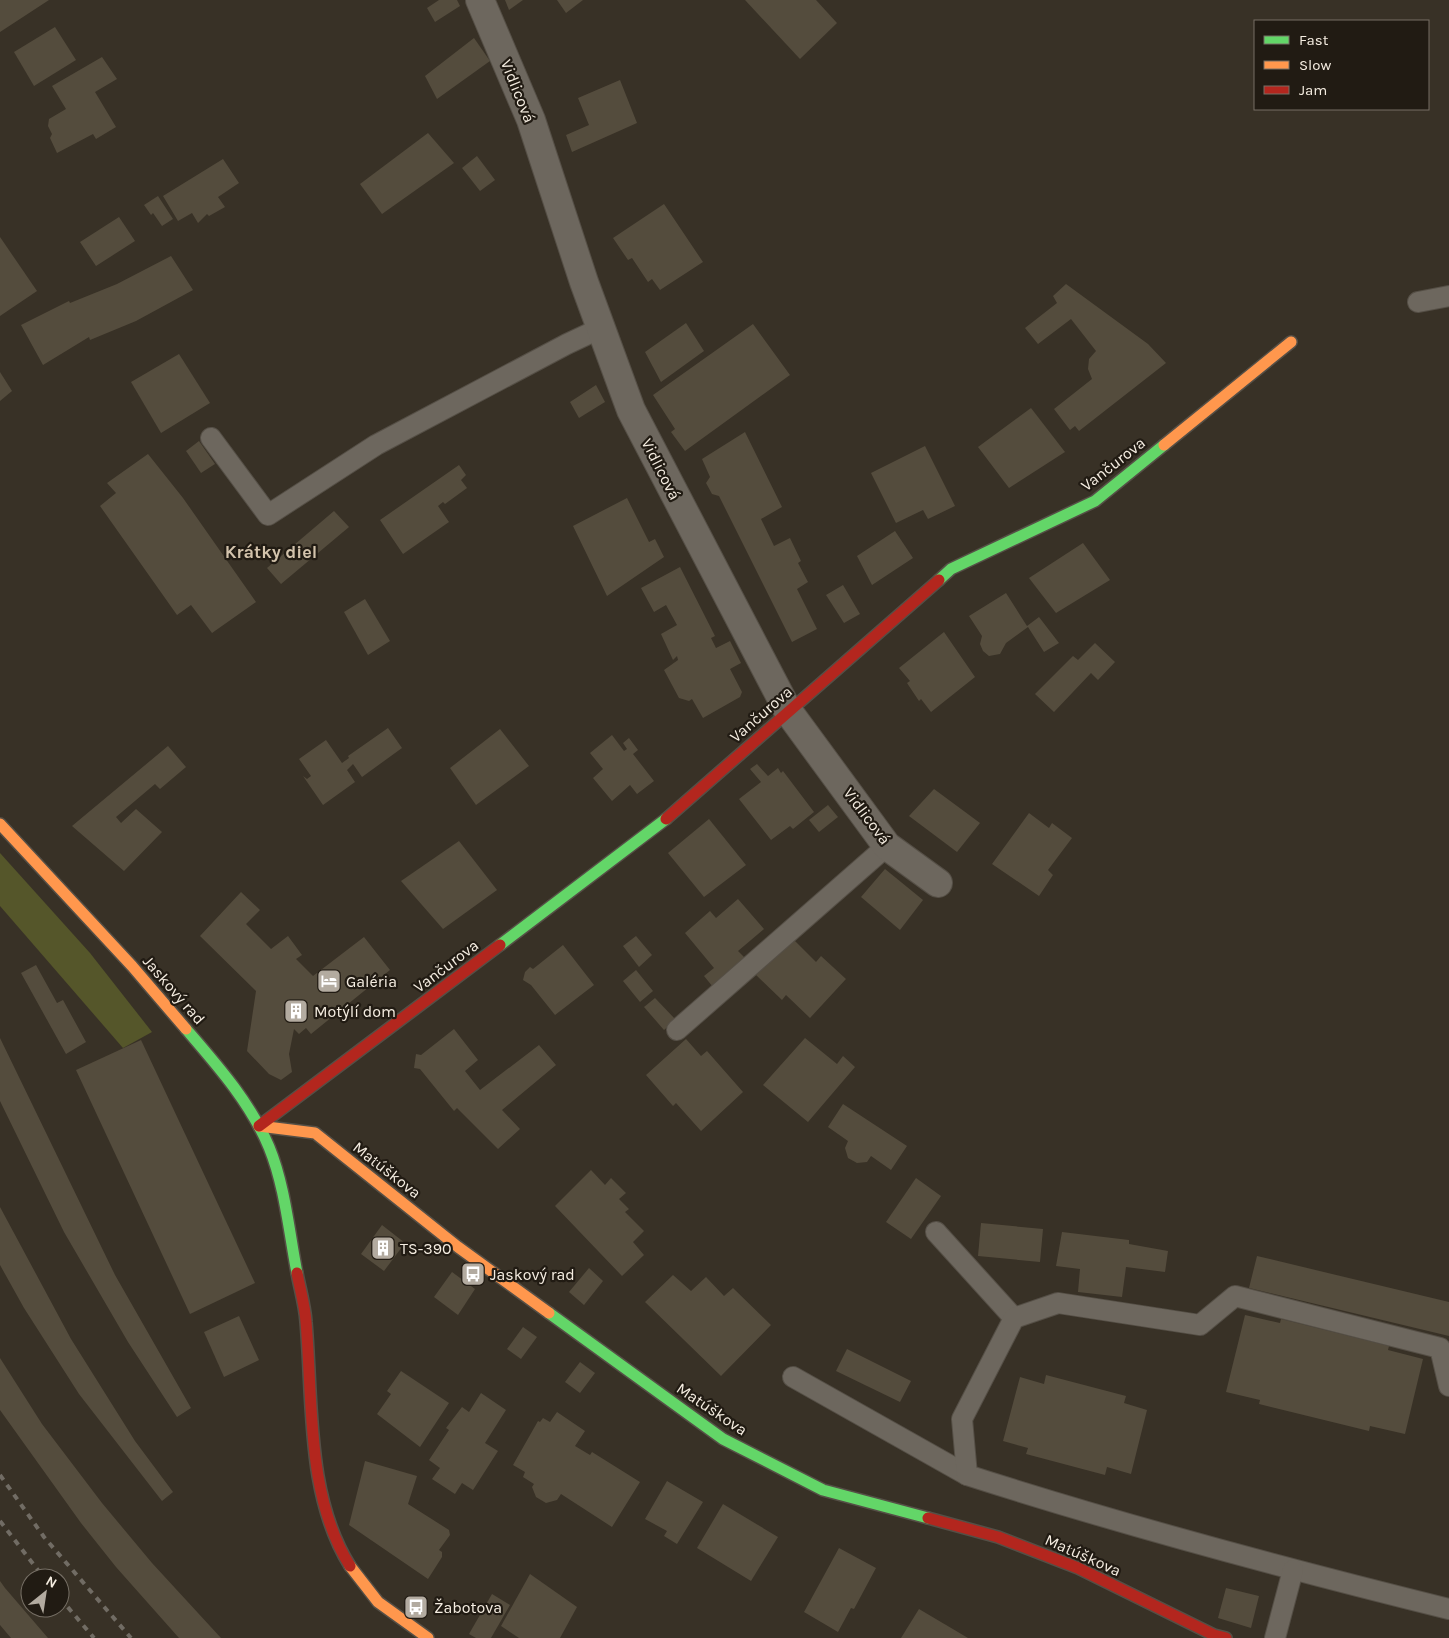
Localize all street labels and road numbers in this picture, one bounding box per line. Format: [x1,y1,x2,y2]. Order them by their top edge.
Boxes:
street label: Vidlicová [497,57,539,125]
street label: Vančurova [1077,433,1149,495]
street label: Vidlicová [637,435,685,503]
street label: Vančurova [726,682,796,746]
street label: Vidlicová [839,784,895,848]
street label: Vančurova [410,935,482,997]
street label: Jaskový rad [139,952,209,1028]
street label: Matúškova [349,1138,425,1202]
street label: Matúškova [673,1378,751,1440]
street label: Matúškova [1042,1530,1124,1580]

